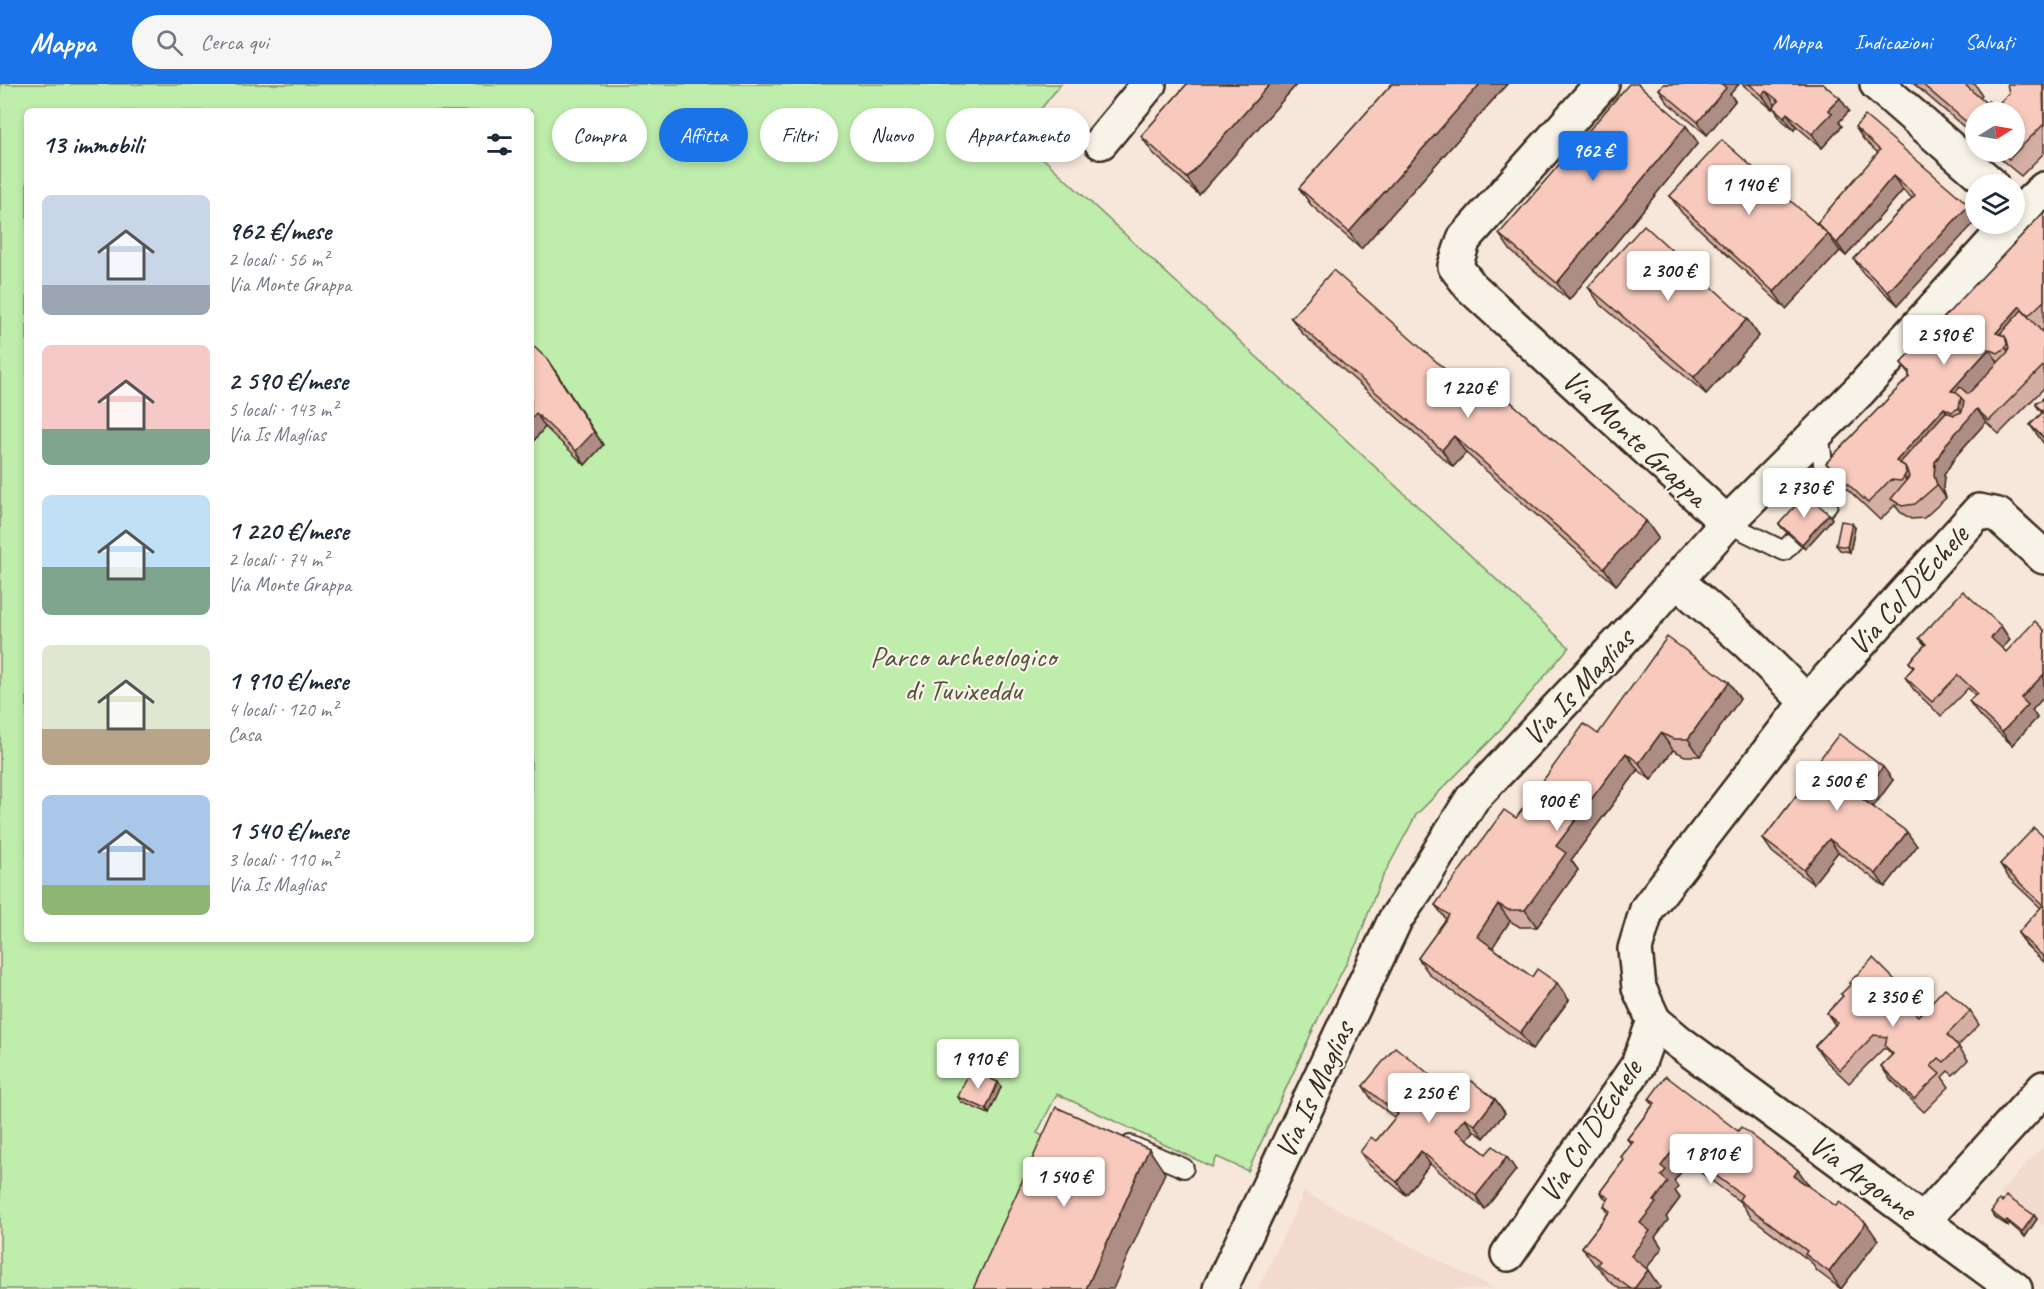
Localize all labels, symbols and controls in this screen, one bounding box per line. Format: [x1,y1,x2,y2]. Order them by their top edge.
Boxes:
search box [132,15,552,69]
text: Mappa [30,25,96,60]
icon: search [153,26,186,59]
text: Cerca qui [201,28,268,56]
text: Mappa [1773,29,1822,55]
text: Indicazioni [1855,29,1932,55]
text: Salvati [1965,29,2014,55]
north arrow [1965,102,2025,162]
map controls [1965,102,2025,234]
chip: Compra [552,108,647,162]
chip: Affitta [659,108,748,162]
chip: Filtri [760,108,838,162]
chip: Nuovo [850,108,934,162]
chip: Appartamento [946,108,1090,162]
text: 13 immobili [42,128,143,161]
icon: filters [483,128,516,161]
pin: 962 € [1551,131,1635,182]
text: 962 € [1572,138,1614,163]
pin: 1 140 € [1694,165,1804,216]
text: 1 140 € [1722,172,1776,197]
button: layers [1965,174,2025,234]
text: 962 €/mese [228,214,331,247]
icon: home [90,219,162,291]
text: 2 locali · 56 m² [228,247,328,272]
pin: 2 300 € [1613,251,1723,302]
text: 2 300 € [1641,258,1695,283]
text: Via Monte Grappa [228,272,351,297]
pin: 2 590 € [1889,315,1999,366]
text: 2 590 € [1917,322,1971,347]
street label: Via Monte Grappa [1554,361,1718,517]
text: 2 590 €/mese [228,364,348,397]
pin: 1 220 € [1413,368,1523,419]
icon: home [90,369,162,441]
text: 1 220 € [1441,375,1495,400]
text: 5 locali · 143 m² [228,397,337,422]
text: Via Is Maglias [228,422,326,447]
pin: 2 730 € [1749,468,1859,519]
text: 2 730 € [1777,475,1831,500]
text: 1 220 €/mese [228,514,349,547]
street label: Via Col D'Echele [1839,515,1978,663]
icon: home [90,519,162,591]
text: 2 locali · 74 m² [228,547,328,572]
text: Via Monte Grappa [228,572,351,597]
street label: Via Is Maglias [1514,619,1644,753]
park label: Parco archeologico di Tuvixeddu [870,637,1059,709]
text: 1 910 €/mese [228,664,349,697]
icon: home [90,669,162,741]
text: 4 locali · 120 m² [228,697,337,722]
text: Casa [228,722,261,747]
pin: 2 500 € [1782,761,1892,812]
text: 2 500 € [1810,768,1864,793]
pin: 900 € [1515,781,1599,832]
text: 900 € [1537,788,1577,813]
text: 1 540 €/mese [228,814,349,847]
icon: home [90,819,162,891]
text: 3 locali · 110 m² [228,847,337,872]
text: Via Is Maglias [228,872,326,897]
pin: 2 350 € [1838,977,1948,1028]
text: 2 350 € [1866,984,1920,1009]
street label: Via Is Maglias [1266,1013,1363,1164]
pin: 1 910 € [923,1039,1033,1090]
text: 1 910 € [951,1046,1005,1071]
street label: Via Col D'Echele [1530,1051,1651,1210]
pin: 2 250 € [1374,1073,1484,1124]
text: 2 250 € [1402,1080,1456,1105]
street label: Via Argonne [1802,1125,1926,1230]
pin: 1 810 € [1656,1134,1766,1185]
text: 1 810 € [1684,1141,1738,1166]
pin: 1 540 € [1009,1157,1119,1208]
text: 1 540 € [1037,1164,1091,1189]

